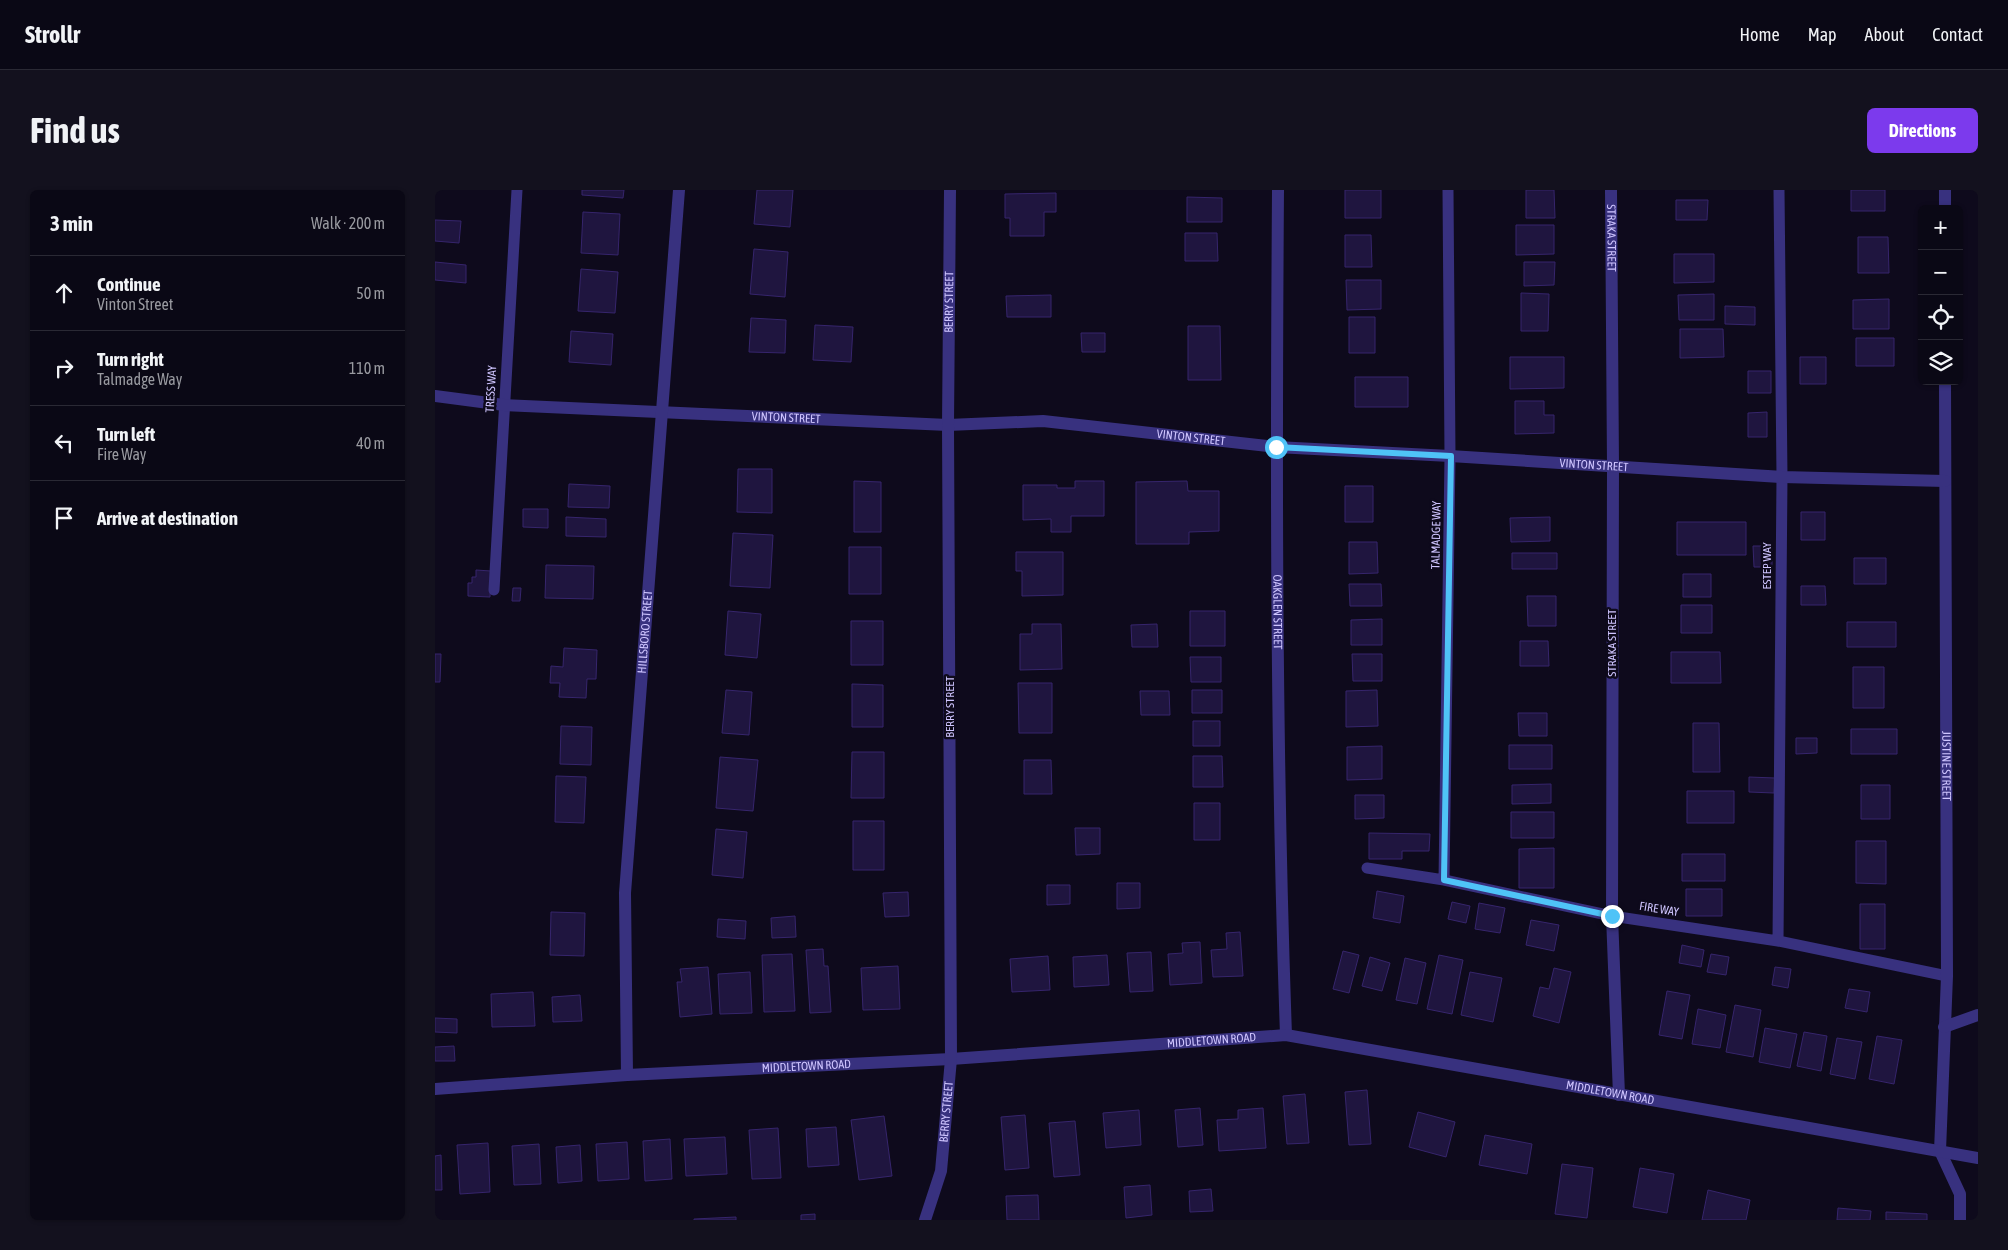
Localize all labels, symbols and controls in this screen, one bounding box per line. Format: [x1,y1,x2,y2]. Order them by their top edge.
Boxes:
text: Strollr [25,21,80,48]
text: Home [1740,24,1780,45]
text: Map [1808,24,1837,45]
text: About [1865,24,1904,45]
text: Contact [1932,24,1983,45]
button: Directions [1867,108,1978,153]
text: Find us [30,110,120,150]
street label: STRAKA STREET [1604,204,1619,273]
map controls [1918,205,1963,385]
button: + [1918,205,1963,250]
text: 3 min [50,211,93,235]
text: Walk · 200 m [311,214,385,232]
button: − [1918,250,1963,295]
street label: BERRY STREET [942,270,956,333]
text: Continue [97,273,161,295]
icon: ahead [50,279,78,307]
text: 50 m [356,284,385,302]
text: Vinton Street [97,295,173,313]
button: locate [1918,295,1963,340]
button: layers [1918,340,1963,385]
text: Turn right [97,348,164,370]
icon: right [50,354,78,382]
text: 110 m [349,359,385,377]
street label: TRESS WAY [483,364,499,413]
text: Talmadge Way [97,370,182,388]
street label: VINTON STREET [751,409,821,426]
text: Turn left [97,423,155,445]
street label: VINTON STREET [1156,427,1227,448]
icon: left [50,429,78,457]
text: 40 m [356,434,385,452]
route start [1265,436,1288,459]
text: Fire Way [97,445,146,463]
street label: VINTON STREET [1559,456,1629,474]
street label: TALMADGE WAY [1428,500,1444,569]
icon: arrive [50,504,78,532]
text: Arrive at destination [97,507,238,529]
street label: ESTEP WAY [1760,542,1774,590]
street label: OAKGLEN STREET [1270,574,1285,650]
street label: HILLSBORO STREET [635,589,655,674]
street label: STRAKA STREET [1605,609,1619,677]
street label: BERRY STREET [943,676,957,738]
street label: JUSTINE STREET [1939,731,1953,802]
street label: FIRE WAY [1638,899,1680,919]
route end [1601,905,1624,928]
street label: MIDDLETOWN ROAD [1166,1030,1257,1051]
street label: MIDDLETOWN ROAD [761,1057,851,1075]
street label: MIDDLETOWN ROAD [1565,1078,1656,1107]
street label: BERRY STREET [937,1080,956,1143]

